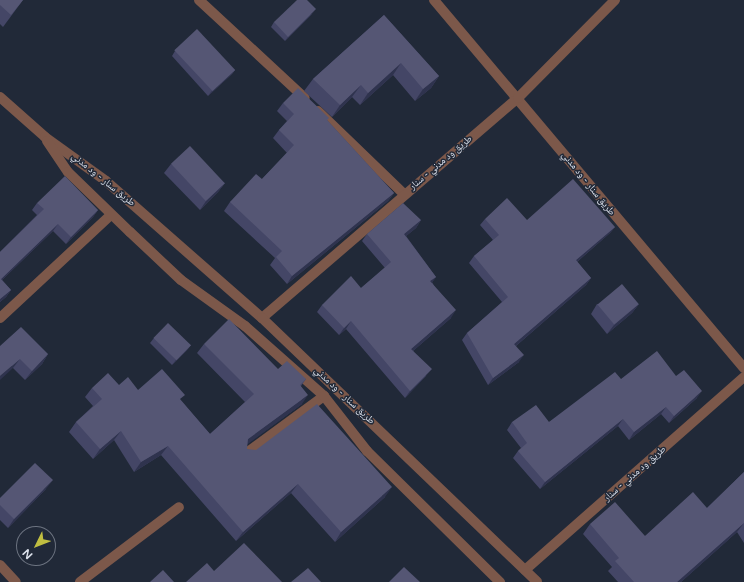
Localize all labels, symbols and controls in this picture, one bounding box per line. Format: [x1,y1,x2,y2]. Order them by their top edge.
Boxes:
street label: طريق ود مدني - سنار [407,133,475,193]
street label: طريق سنار - ود مدني [559,150,617,218]
street label: طريق سنار - ود مدني [69,151,137,209]
street label: طريق سنار - ود مدني [311,365,377,427]
street label: طريق ود مدني - سنار [601,444,669,504]
north arrow [16,526,56,566]
text: N [20,546,35,562]

